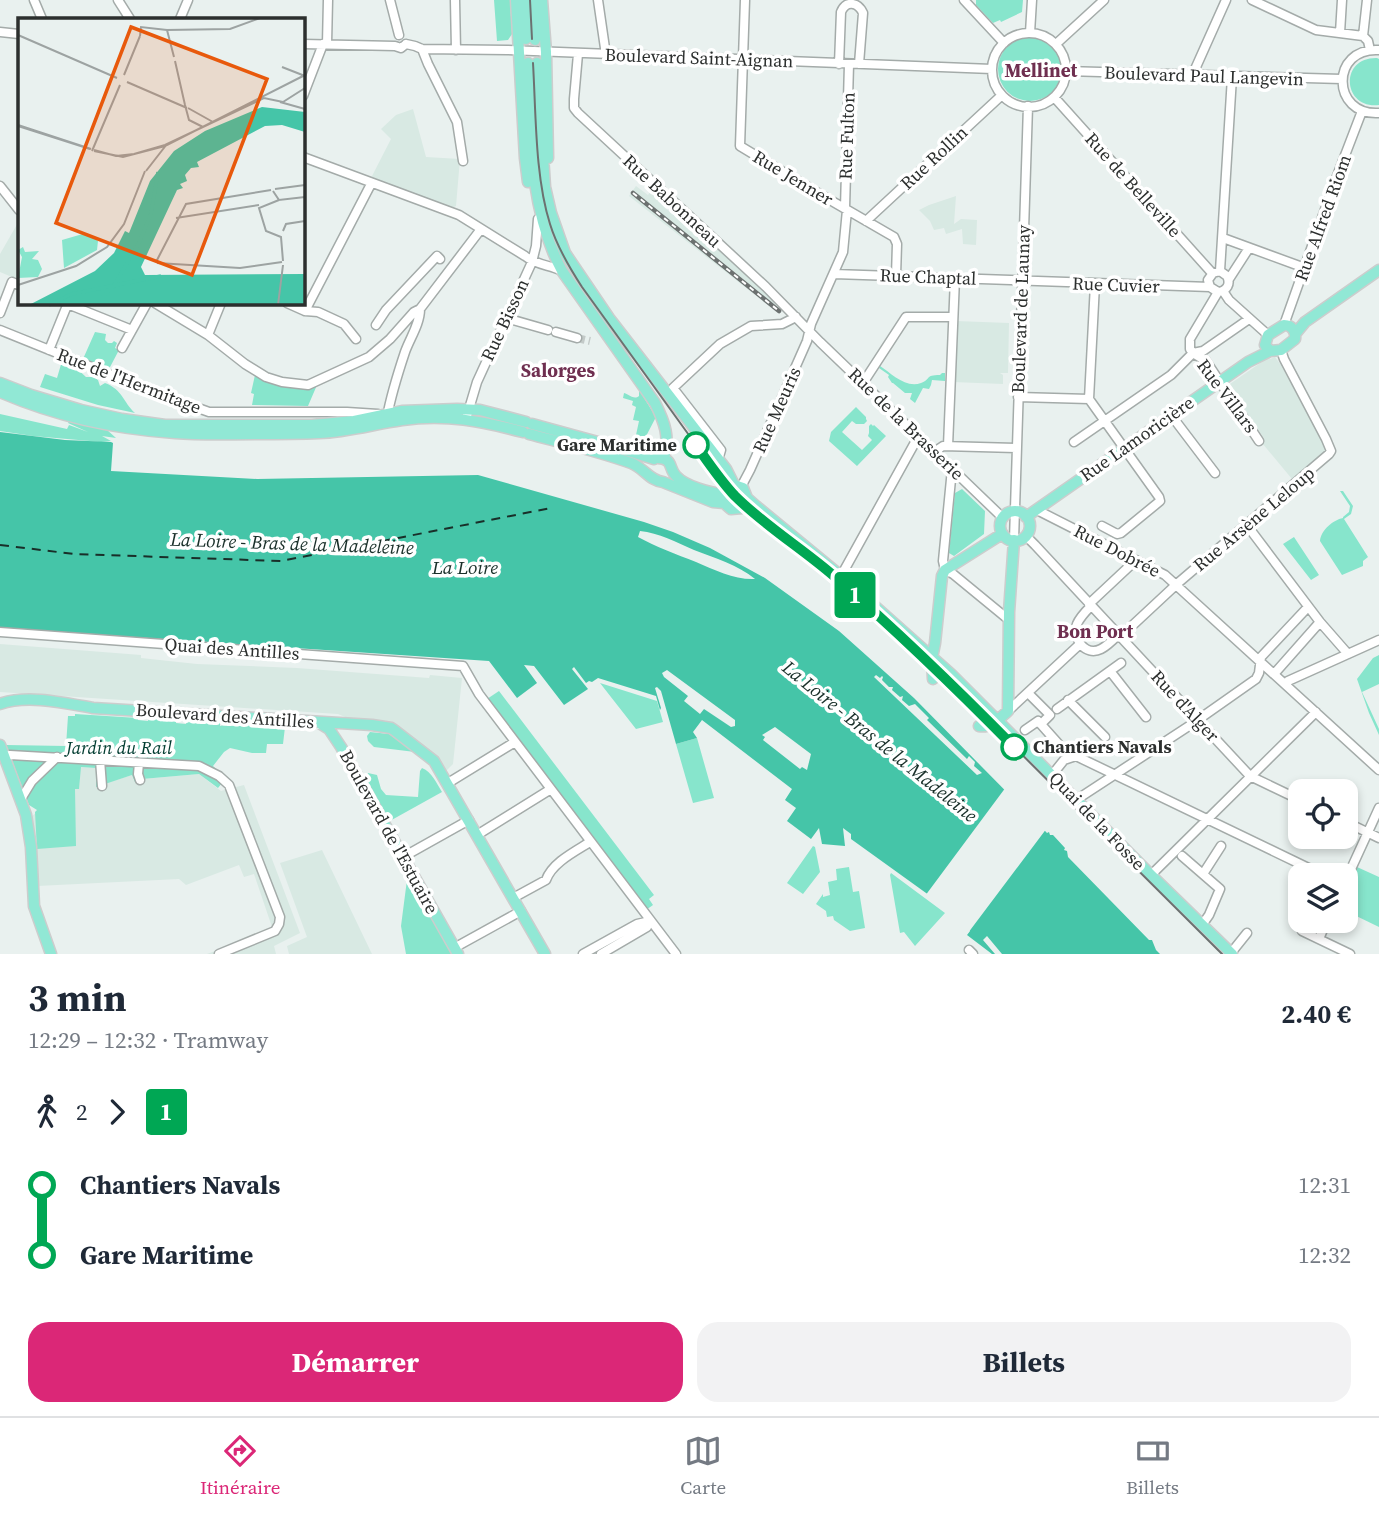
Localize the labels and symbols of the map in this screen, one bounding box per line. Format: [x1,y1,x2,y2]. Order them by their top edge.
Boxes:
inset map [18,18,304,304]
street label: Boulevard Saint-Aignan [604,42,794,73]
district label: Mellinet [1005,57,1078,83]
street label: Boulevard Paul Langevin [1104,60,1304,91]
street label: Rue Fulton [832,92,861,180]
street label: Rue Rollin [895,120,973,195]
street label: Rue de Belleville [1080,127,1187,243]
street label: Rue Jenner [749,144,838,211]
street label: Rue Babonneau [618,148,727,253]
street label: Rue Alfred Riom [1288,151,1357,285]
street label: Boulevard de Launay [1005,223,1036,394]
street label: Rue Chaptal [879,262,977,291]
street label: Rue Cuvier [1072,270,1161,299]
street label: Rue Bisson [475,274,535,365]
street label: Rue de l'Hermitage [54,342,205,420]
street label: Rue Villars [1191,354,1264,438]
district label: Salorges [521,357,595,383]
street label: Rue de la Brasserie [843,362,970,485]
street label: Rue Meuris [747,363,807,457]
street label: Rue Lamoricière [1075,390,1199,487]
place label: Gare Maritime [557,432,677,457]
marker: Gare Maritime [683,432,709,458]
street label: Rue Arsène Leloup [1188,460,1320,577]
street label: Rue Dobrée [1070,518,1165,583]
water label: La Loire - Bras de la Madeleine [169,526,414,560]
water label: La Loire [431,554,498,580]
line badge: 1 [832,572,878,618]
district label: Bon Port [1057,618,1134,644]
street label: Quai des Antilles [164,631,300,666]
water label: La Loire - Bras de la Madeleine [776,654,983,828]
street label: Rue d'Alger [1146,664,1225,747]
street label: Boulevard des Antilles [135,697,315,734]
marker: Chantiers Navals [1001,734,1027,760]
place label: Chantiers Navals [1033,734,1172,759]
park label: Jardin du Rail [63,735,172,760]
street label: Boulevard de l'Estuaire [334,745,445,918]
street label: Quai de la Fosse [1044,766,1151,876]

